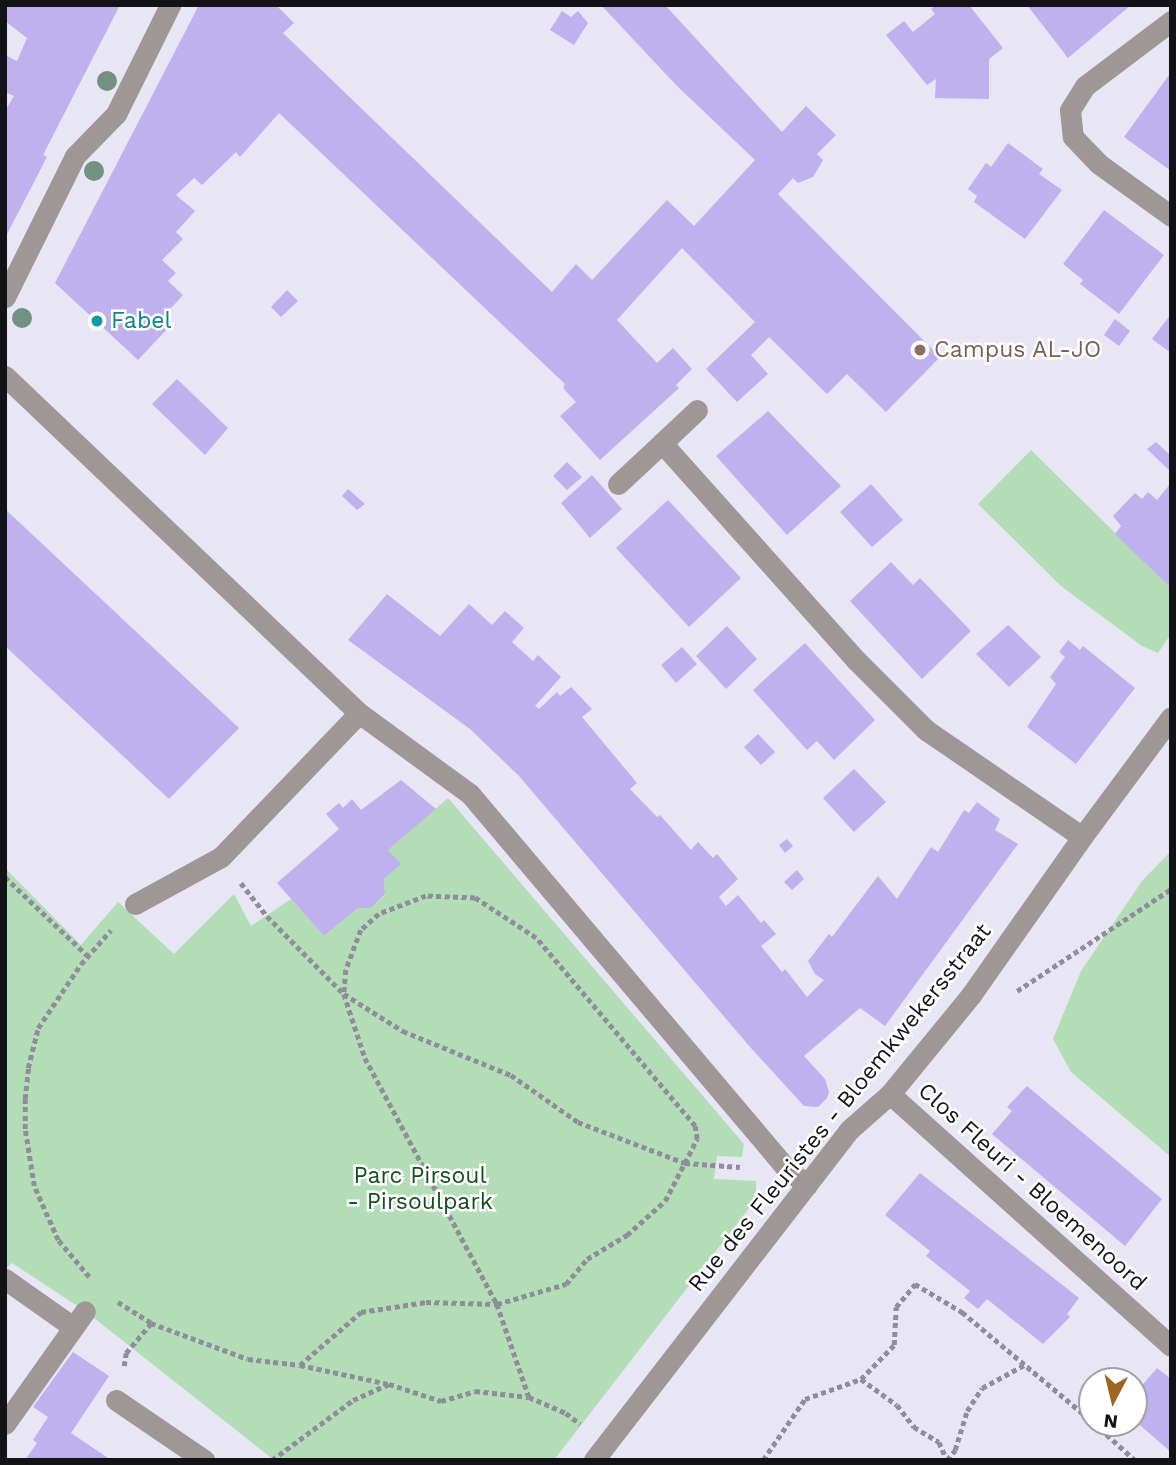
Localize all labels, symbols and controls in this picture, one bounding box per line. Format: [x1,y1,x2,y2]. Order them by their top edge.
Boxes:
place label: Fabel [111,307,172,335]
marker: Fabel [89,313,105,329]
place label: Campus AL-JO [934,336,1102,364]
marker: Campus AL-JO [912,342,928,358]
street label: Rue des Fleuristes - Bloemkwekersstraat [683,918,997,1298]
street label: Clos Fleuri - Bloemenoord [912,1077,1152,1297]
park label: Parc Pirsoul - Pirsoulpark [347,1162,493,1216]
north arrow [1078,1367,1148,1437]
text: N [1102,1409,1119,1434]

